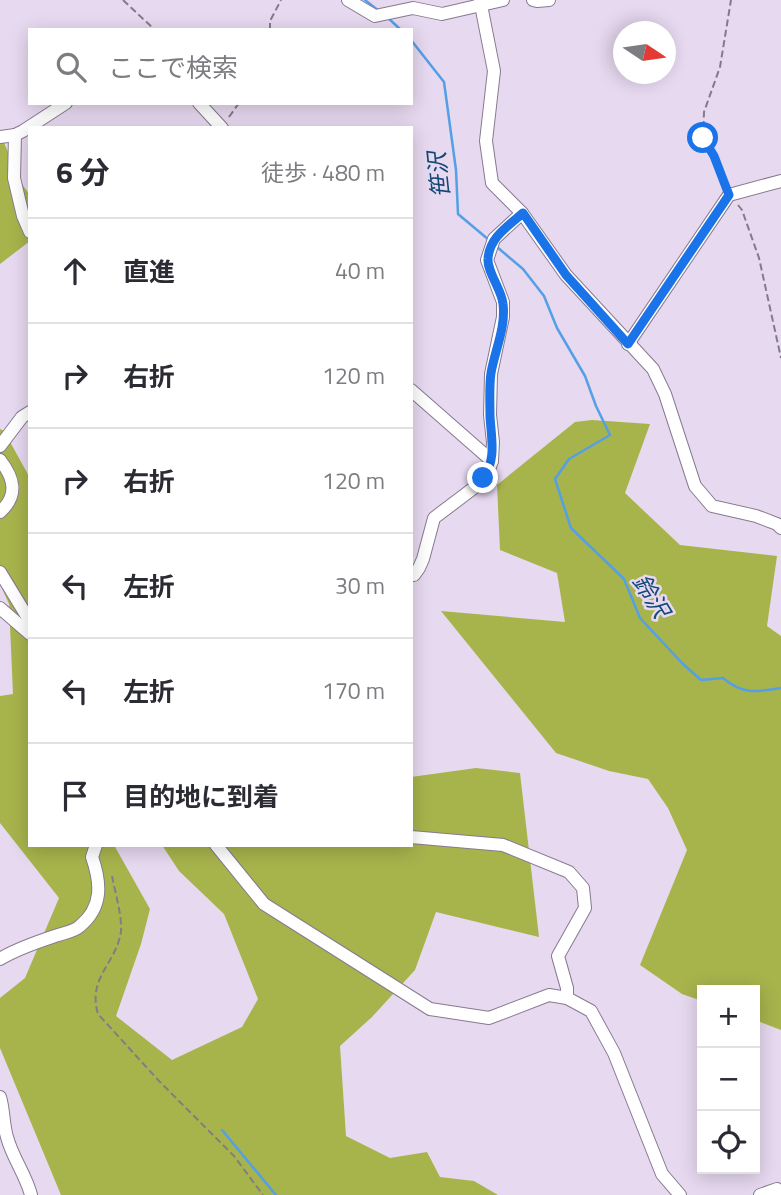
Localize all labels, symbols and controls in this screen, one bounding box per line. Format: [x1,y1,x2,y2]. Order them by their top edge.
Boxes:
north arrow [613,21,676,84]
search box [28,28,413,105]
icon: search [52,48,90,86]
text: ここで検索 [108,48,238,87]
route start [687,122,718,153]
water label: 笹沢 [418,147,458,200]
text: 6 分 [56,149,109,195]
text: 徒歩 · 480 m [261,155,385,190]
icon: ahead [56,252,94,290]
text: 直進 [123,252,175,291]
text: 40 m [335,253,385,288]
icon: right [56,357,94,395]
text: 右折 [123,357,175,396]
text: 120 m [322,358,385,393]
icon: right [56,462,94,500]
text: 右折 [123,462,175,501]
route end [467,462,498,493]
text: 120 m [322,463,385,498]
icon: left [56,567,94,605]
text: 左折 [123,567,175,606]
water label: 鈴沢 [624,567,680,627]
text: 30 m [335,568,385,603]
icon: left [56,672,94,710]
text: 左折 [123,672,175,711]
text: 170 m [322,673,385,708]
icon: arrive [56,777,94,815]
text: 目的地に到着 [123,777,279,816]
map controls [697,985,760,1174]
button: + [697,985,760,1048]
button: − [697,1048,760,1111]
button: locate [697,1111,760,1174]

